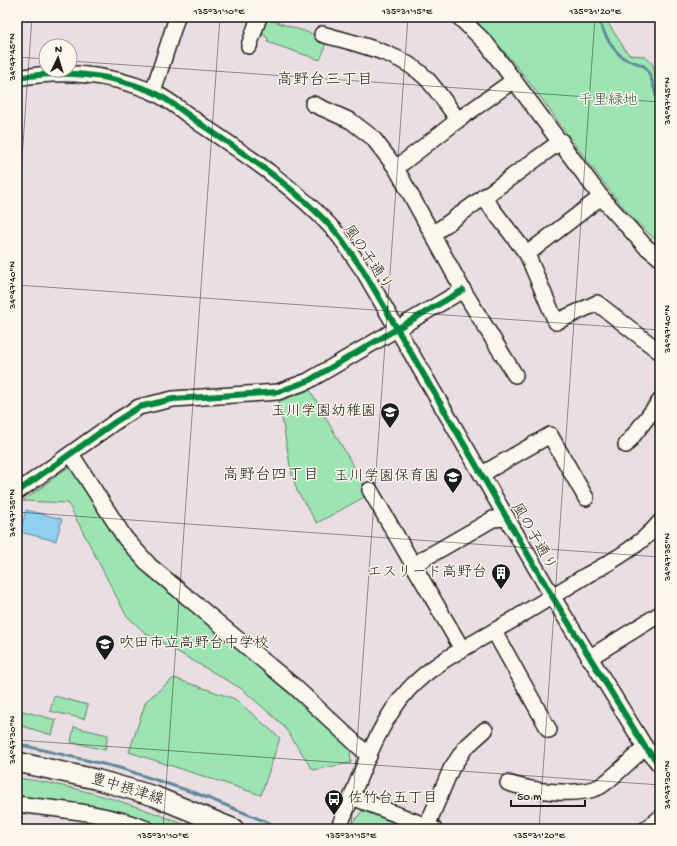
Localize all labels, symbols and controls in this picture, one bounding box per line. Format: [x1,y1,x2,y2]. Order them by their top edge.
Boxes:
text: 135°31'10"E [193,6,245,18]
text: 135°31'15"E [381,6,433,18]
text: 135°31'20"E [568,6,622,18]
text: 34°47'45"N [7,33,19,82]
north arrow [38,38,78,78]
text: N [55,44,63,56]
district label: 高野台三丁目 [277,70,373,91]
text: 34°47'45"N [662,77,674,126]
park label: 千里緑地 [578,91,638,110]
street label: 風の子通り [339,222,395,294]
text: 34°47'40"N [7,261,19,310]
text: 34°47'40"N [662,305,674,354]
school or university icon: 玉川学園幼稚園 [379,401,401,429]
place label: 玉川学園幼稚園 [271,403,376,421]
district label: 高野台四丁目 [223,465,319,486]
school or university icon: 玉川学園保育園 [442,466,464,494]
place label: 玉川学園保育園 [334,467,439,486]
text: 34°47'35"N [7,489,19,538]
street label: 風の子通り [506,500,560,574]
text: 34°47'35"N [662,533,674,582]
building icon: エスリード高野台 [490,562,512,590]
place label: エスリード高野台 [367,563,487,582]
school or university icon: 吹田市立高野台中学校 [94,633,116,661]
place label: 吹田市立高野台中学校 [119,634,269,653]
text: 34°47'30"N [7,715,19,765]
text: 34°47'30"N [662,760,674,810]
street label: 豊中摂津線 [88,769,166,810]
scale bar [511,782,585,808]
bus stop icon: 佐竹台五丁目 [323,788,345,816]
place label: 佐竹台五丁目 [348,789,438,808]
text: 50 m [517,791,542,805]
text: 135°31'10"E [137,830,189,842]
text: 135°31'15"E [325,830,377,842]
text: 135°31'20"E [512,830,566,842]

